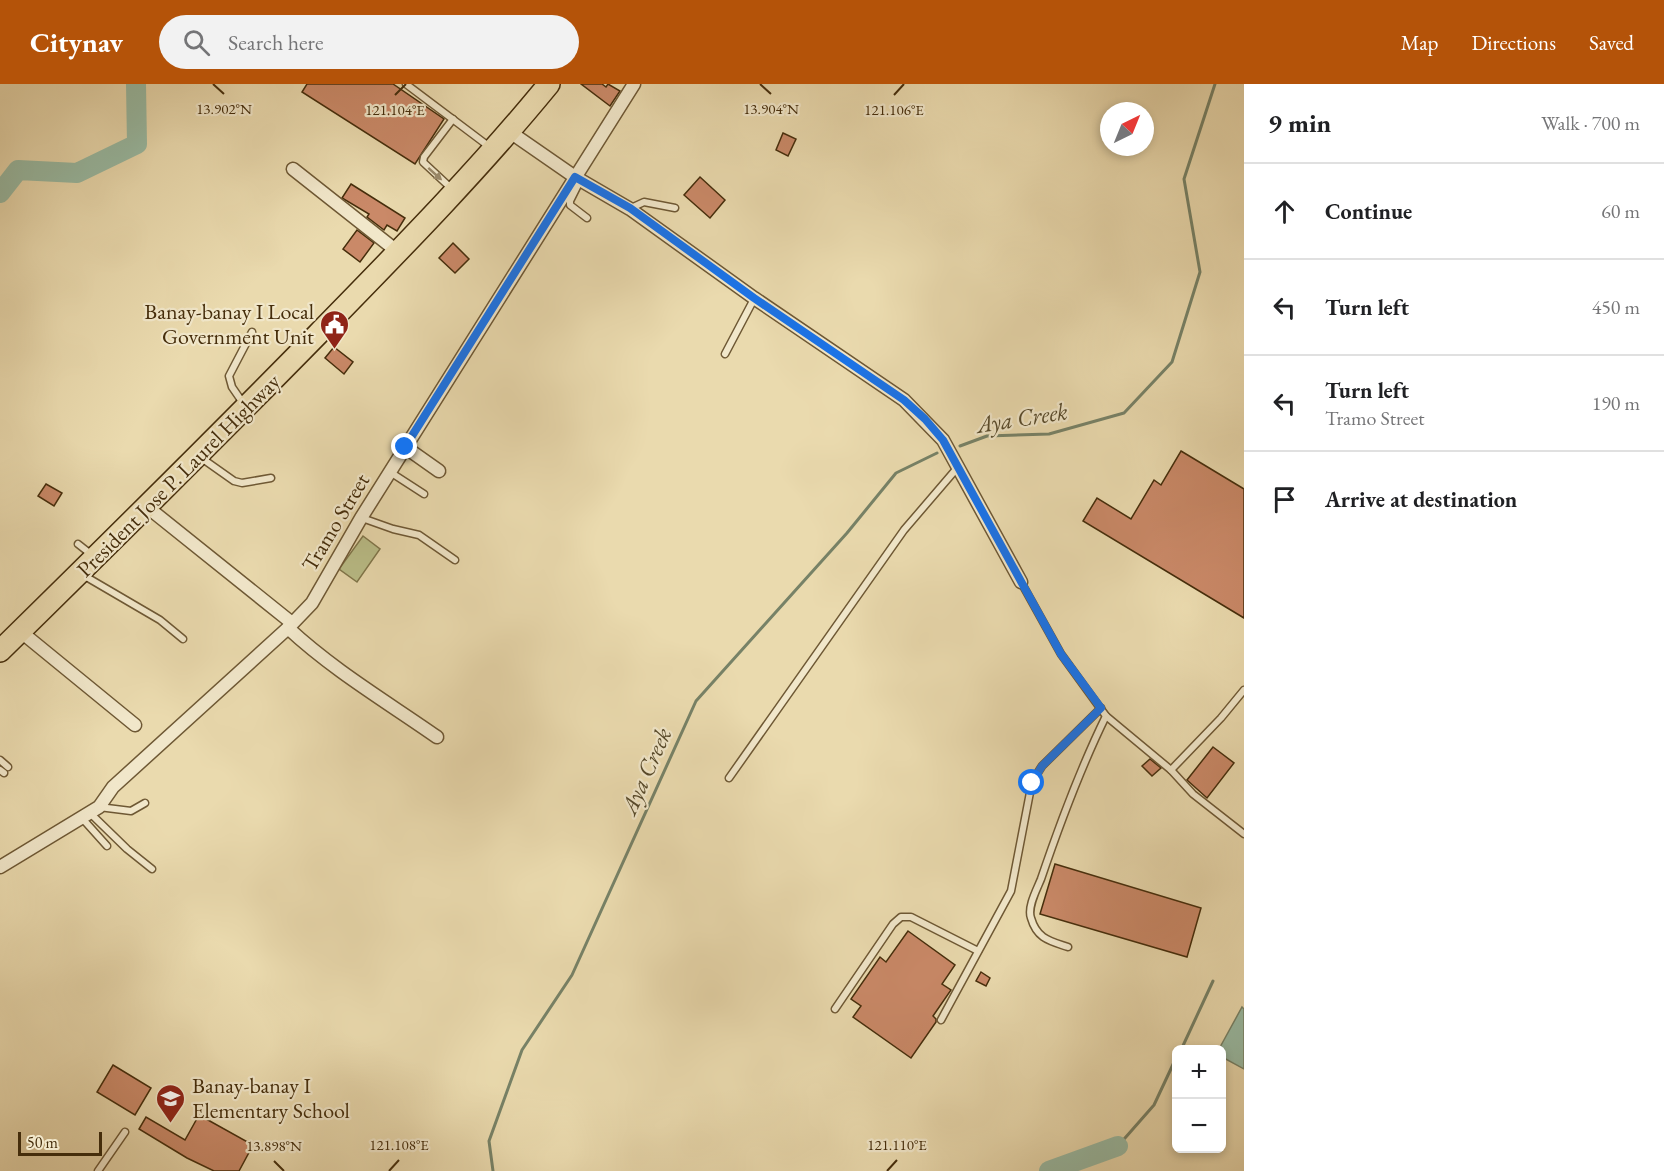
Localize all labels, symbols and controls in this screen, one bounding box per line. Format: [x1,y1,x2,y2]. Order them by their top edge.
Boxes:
search box [159,15,579,69]
text: Citynav [30,24,123,60]
icon: search [180,26,213,59]
text: Search here [228,28,324,57]
text: Map [1401,29,1438,56]
text: Directions [1471,29,1556,56]
text: Saved [1589,29,1634,56]
text: 13.902°N [196,99,252,118]
text: 13.904°N [743,99,799,118]
text: 121.104°E [365,100,425,119]
text: 121.106°E [864,100,924,119]
north arrow [1100,102,1154,156]
text: 9 min [1268,106,1331,140]
text: Walk · 700 m [1541,110,1640,136]
one-way arrow [427,167,442,181]
icon: ahead [1268,195,1301,228]
text: Continue [1325,197,1412,226]
text: 60 m [1601,198,1640,224]
icon: left [1268,291,1301,324]
text: Turn left [1325,293,1409,322]
text: 450 m [1592,294,1640,320]
place label: Banay-banay Ⅰ Local Government Unit [144,297,314,351]
public building icon: Banay-banay Ⅰ Local Government Unit [319,308,351,350]
street label: President Jose P. Laurel Highway [70,367,287,584]
text: Turn left [1325,376,1409,405]
icon: left [1268,387,1301,420]
text: 190 m [1592,390,1640,416]
water label: Aya Creek [972,395,1070,440]
text: Tramo Street [1325,405,1424,431]
route end [391,433,417,459]
street label: Tramo Street [295,468,376,577]
icon: arrive [1268,483,1301,516]
text: Arrive at destination [1325,485,1517,514]
water label: Aya Creek [612,723,678,821]
route start [1018,769,1044,795]
map controls [1172,1045,1226,1153]
button: + [1172,1045,1226,1099]
place label: Banay-banay Ⅰ Elementary School [192,1071,350,1125]
school or university icon: Banay-banay Ⅰ Elementary School [155,1082,187,1124]
button: − [1172,1099,1226,1153]
scale bar [18,1129,102,1156]
text: 50 m [27,1132,58,1153]
text: 121.108°E [369,1135,429,1154]
text: 121.110°E [867,1135,927,1154]
text: 13.898°N [246,1136,302,1155]

